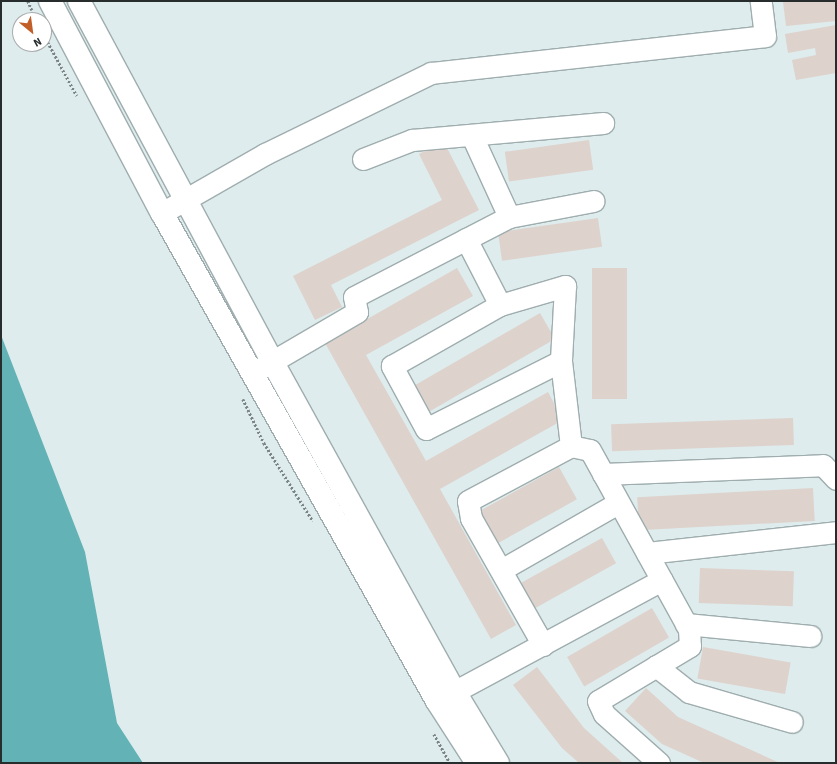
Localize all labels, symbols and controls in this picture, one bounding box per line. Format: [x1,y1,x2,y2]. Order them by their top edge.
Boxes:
north arrow [12,12,52,52]
text: N [31,34,44,50]

